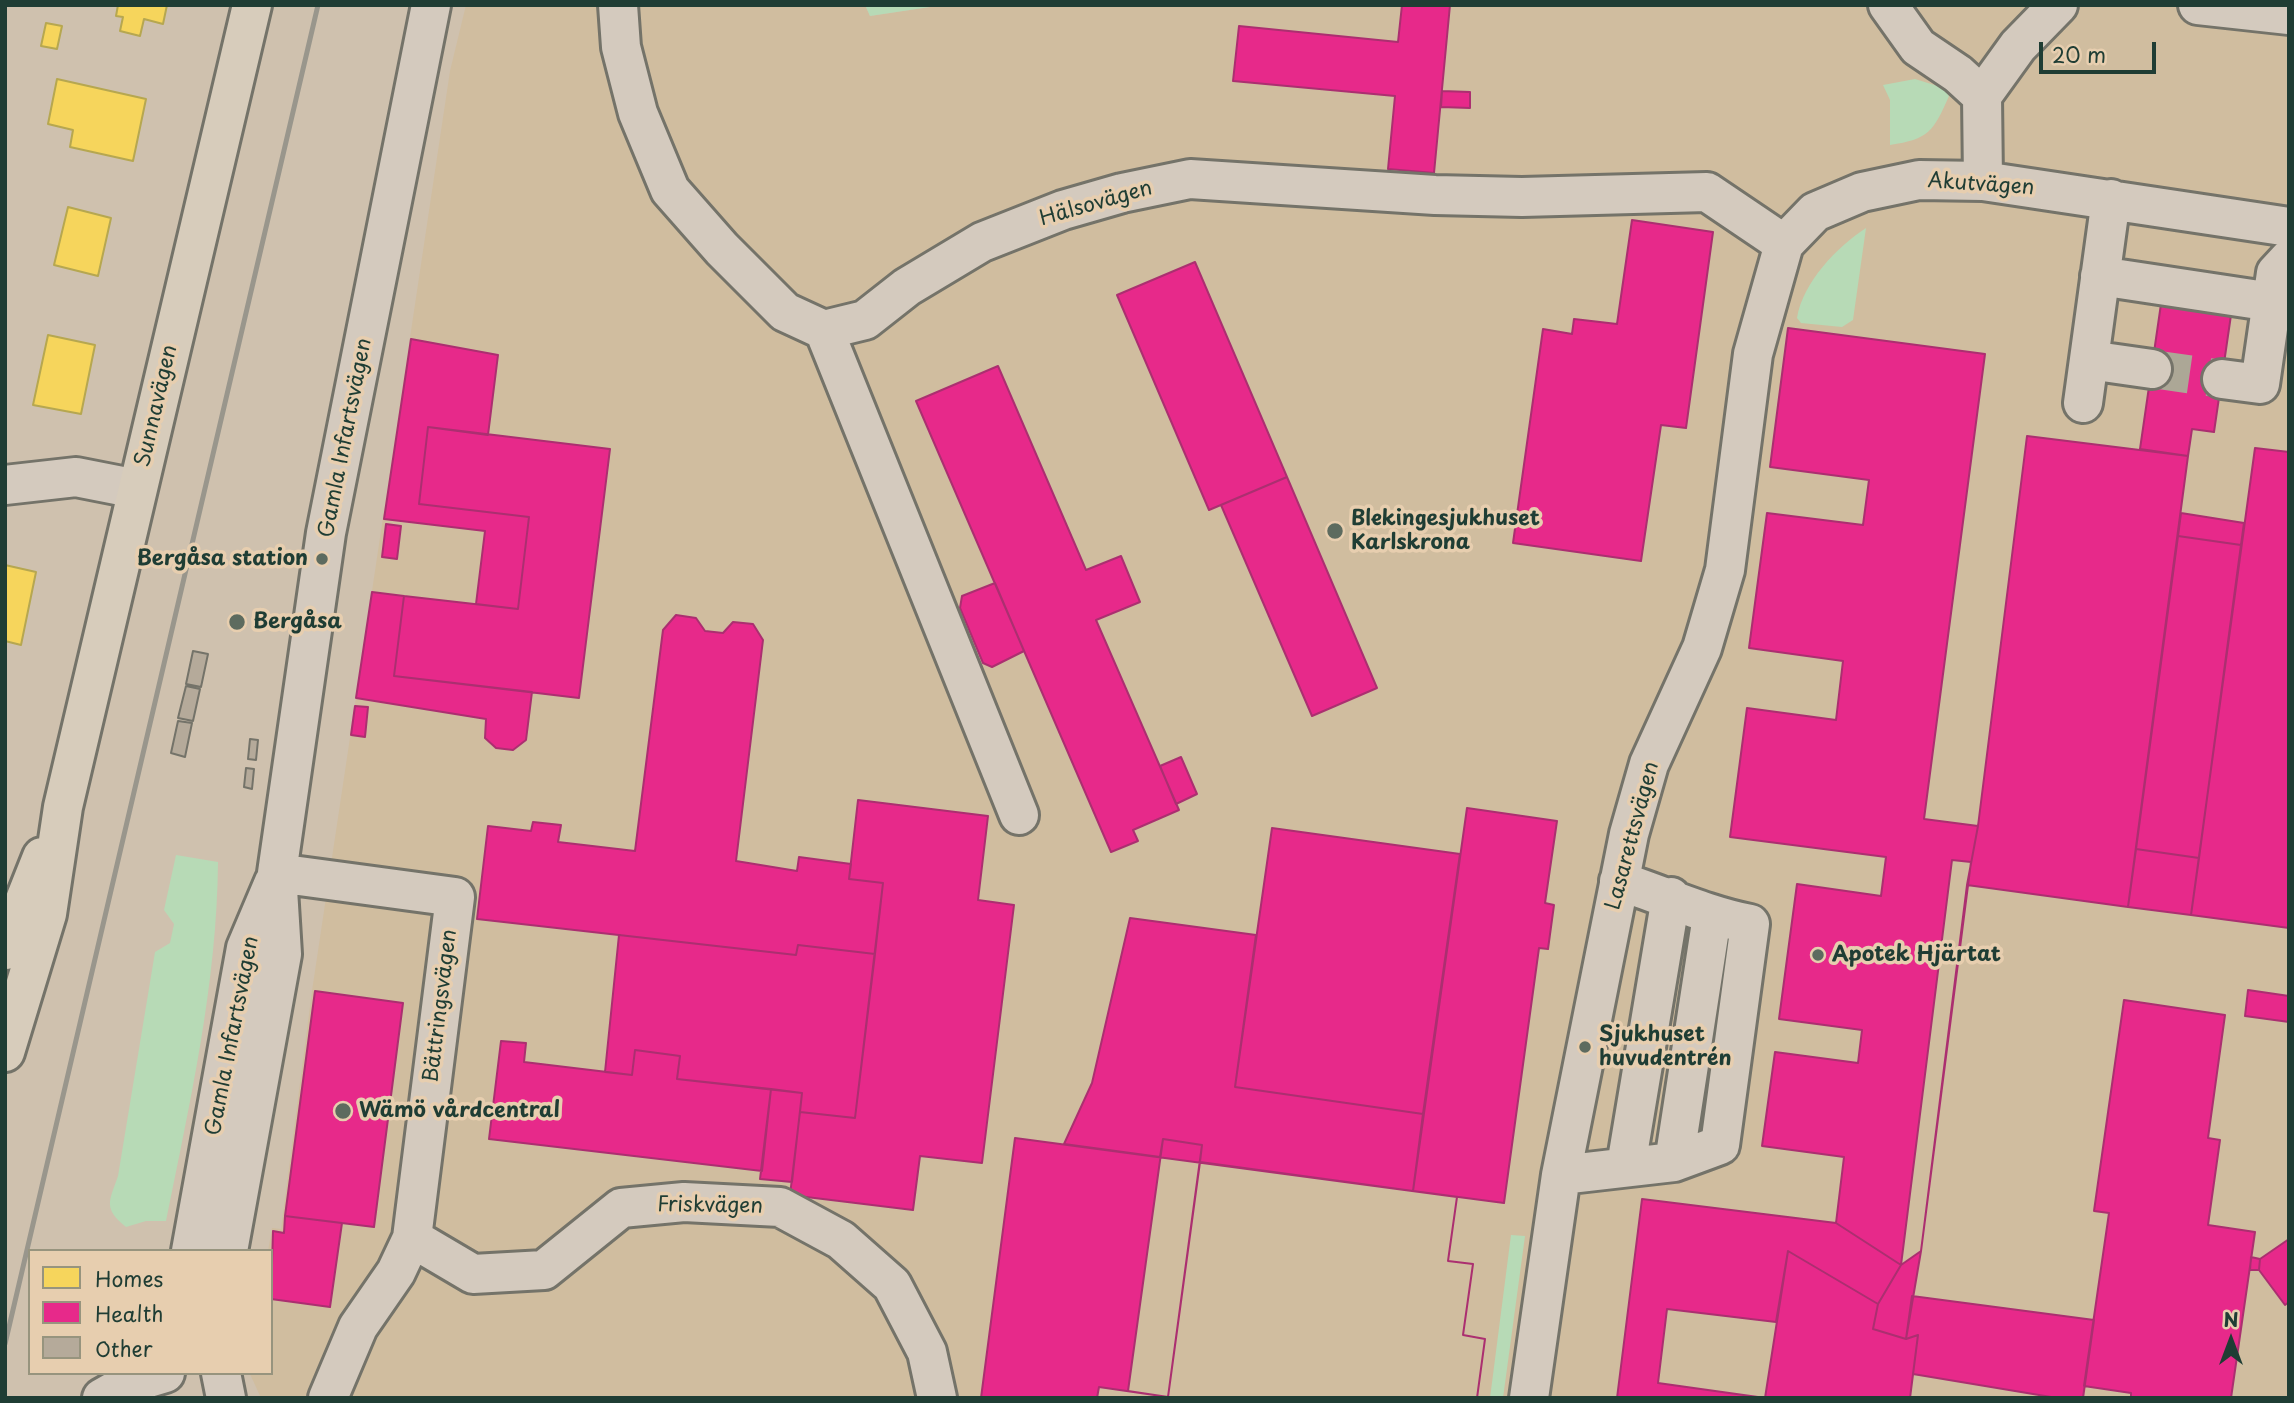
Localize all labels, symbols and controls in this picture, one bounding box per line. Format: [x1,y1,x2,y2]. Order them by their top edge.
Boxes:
scale bar [2042,28,2159,72]
text: 20 m [2052,38,2106,70]
street label: Akutvägen [1927,169,2035,201]
street label: Hälsovägen [1037,176,1155,232]
street label: Gamla Infartsvägen [314,336,378,540]
street label: Sunnavägen [131,342,183,470]
place label: Blekingesjukhuset Karlskrona [1351,506,1540,556]
marker: Blekingesjukhuset Karlskrona [1325,521,1345,541]
place label: Bergåsa station [137,546,308,572]
marker: Bergåsa station [314,551,330,567]
place label: Bergåsa [253,609,342,635]
marker: Bergåsa [227,612,247,632]
street label: Lasarettsvägen [1601,759,1665,913]
street label: Bättringsvägen [419,928,463,1084]
street label: Gamla Infartsvägen [201,934,265,1138]
place label: Apotek Hjärtat [1832,942,2001,968]
marker: Apotek Hjärtat [1810,947,1826,963]
place label: Sjukhuset huvudentrén [1599,1022,1731,1072]
marker: Sjukhuset huvudentrén [1577,1039,1593,1055]
place label: Wämö vårdcentral [359,1098,560,1124]
marker: Wämö vårdcentral [333,1101,353,1121]
street label: Friskvägen [657,1192,763,1220]
legend [28,1249,273,1375]
text: Homes [95,1262,163,1294]
text: Health [95,1297,163,1329]
north arrow [2196,1305,2266,1375]
text: N [2223,1305,2239,1333]
text: Other [95,1332,153,1364]

